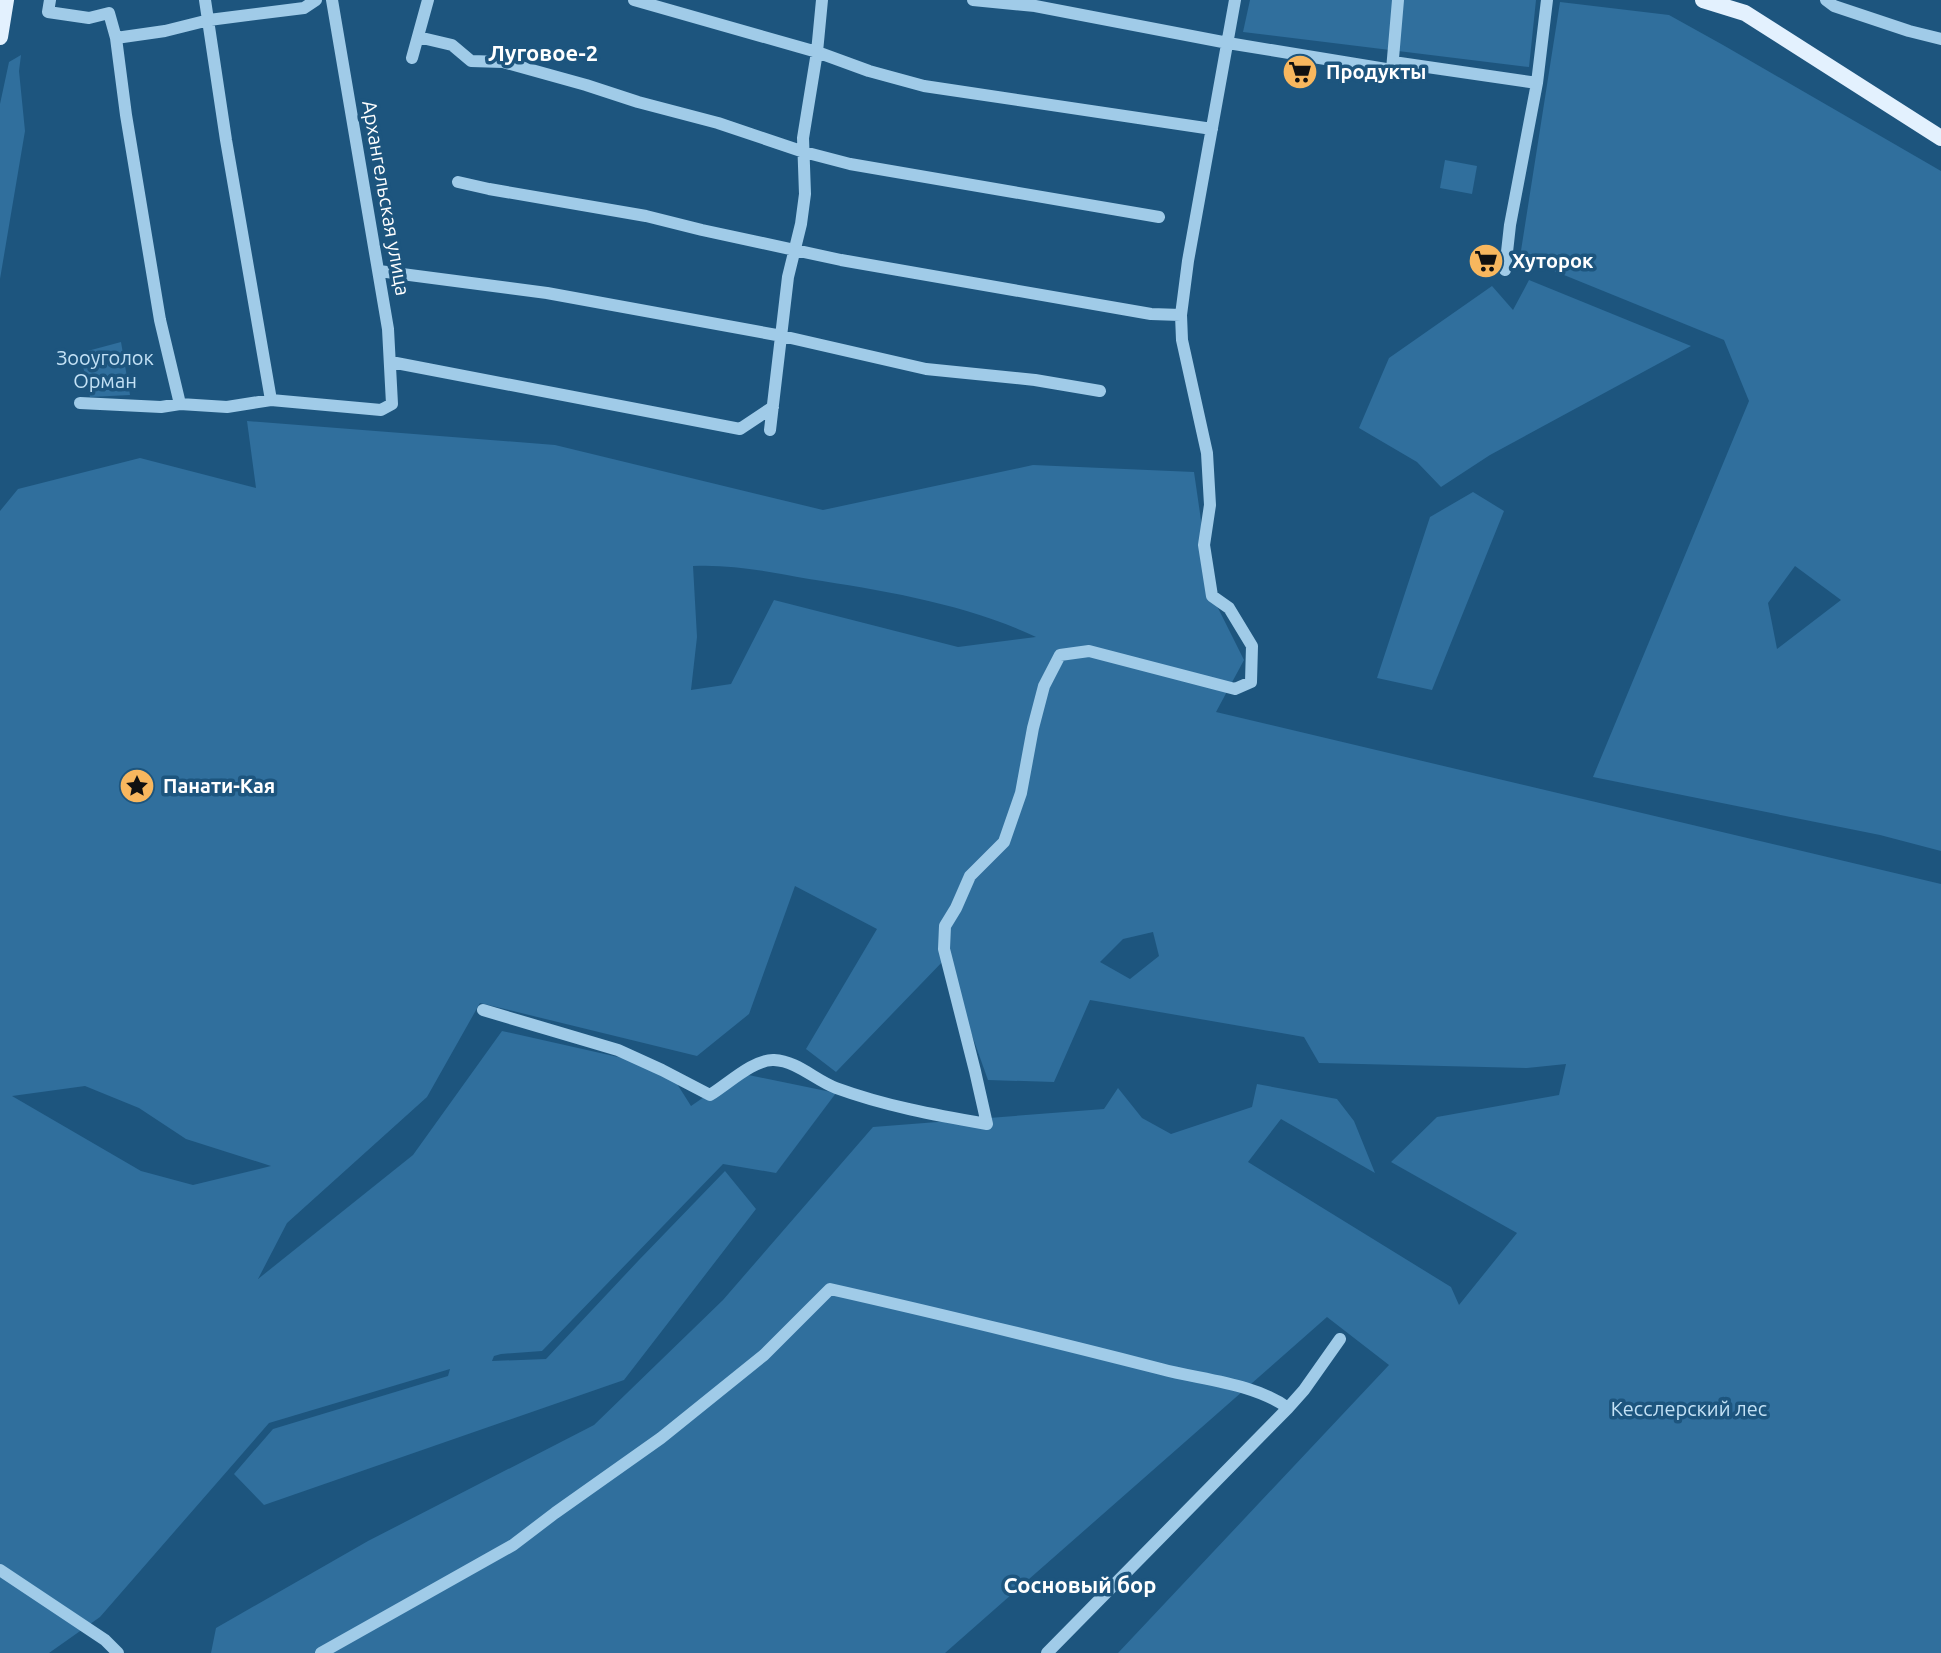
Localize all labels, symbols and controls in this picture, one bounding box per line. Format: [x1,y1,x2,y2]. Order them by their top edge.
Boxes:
district label: Луговое-2 [488,40,598,65]
supermarket icon: Продукты [1281,53,1319,91]
place label: Продукты [1326,60,1426,83]
street label: Архангельская улица [358,99,415,297]
supermarket icon: Хуторок [1467,242,1505,280]
place label: Хуторок [1512,249,1594,272]
park label: Зооуголок Орман [56,346,154,392]
place icon: Панати-Кая [118,767,156,805]
place label: Панати-Кая [163,774,275,797]
park label: Кесслерский лес [1611,1397,1767,1420]
district label: Сосновый бор [1004,1572,1156,1597]

